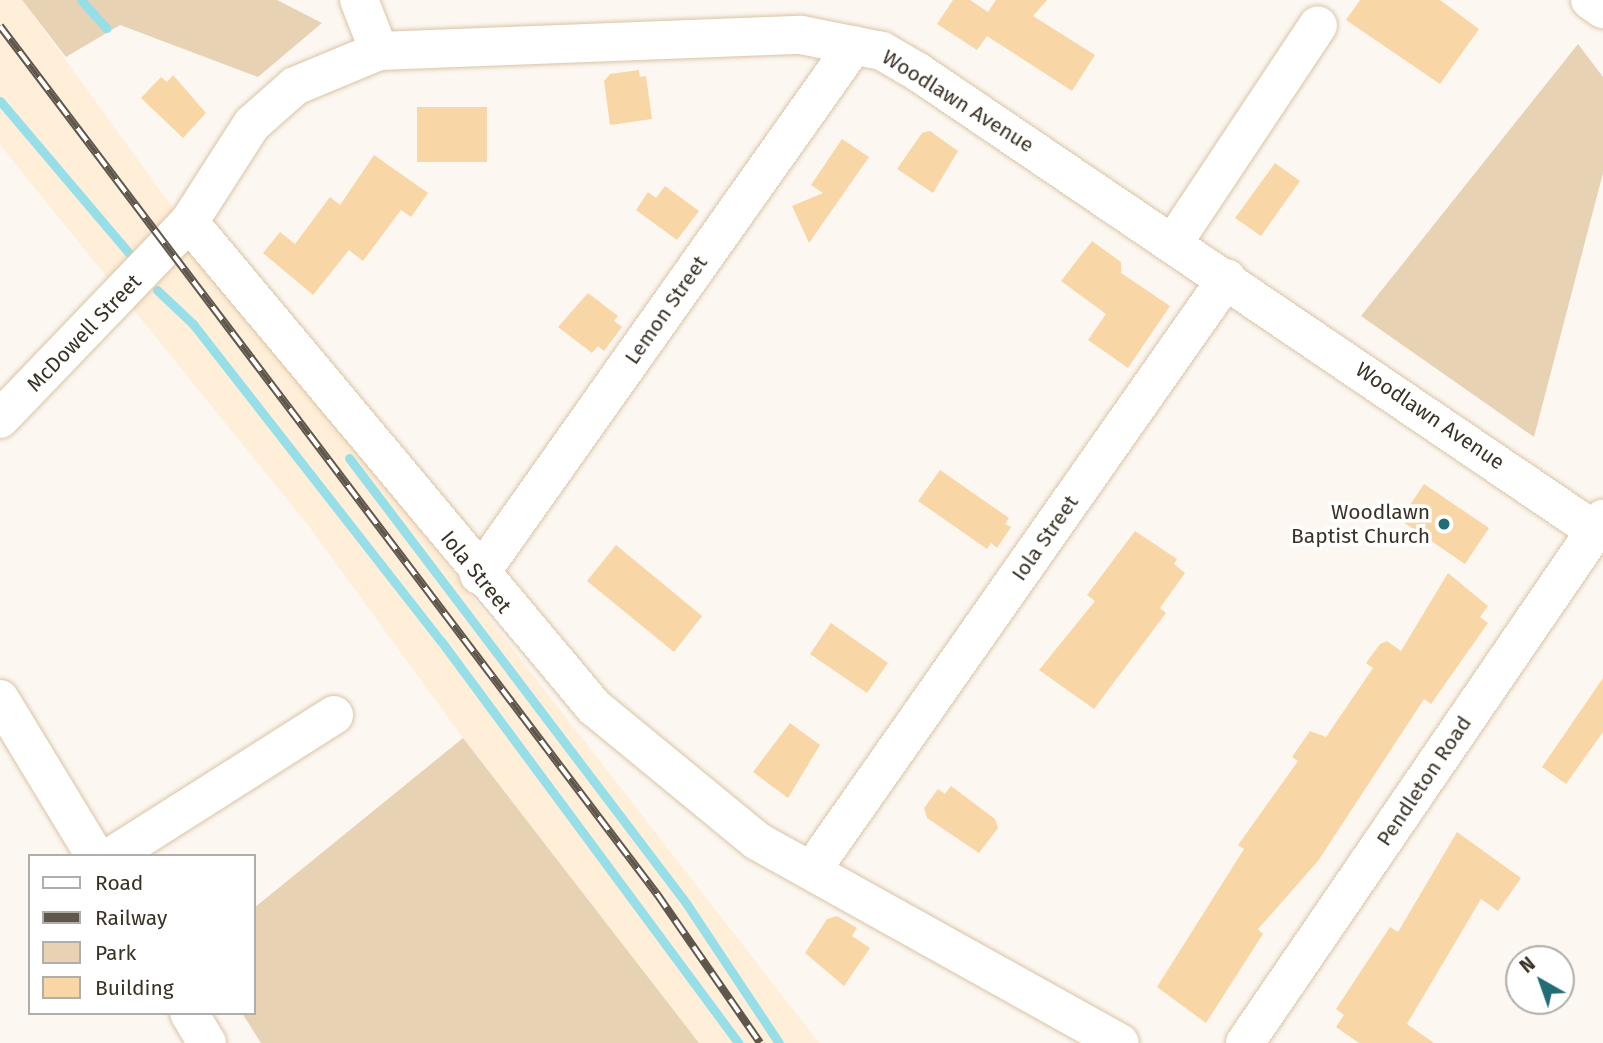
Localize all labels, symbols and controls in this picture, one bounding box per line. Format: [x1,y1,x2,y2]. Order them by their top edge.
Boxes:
street label: Woodlawn Avenue [877,44,1039,158]
street label: Lemon Street [619,251,713,369]
street label: McDowell Street [22,269,146,397]
street label: Woodlawn Avenue [1351,357,1509,475]
street label: Iola Street [1006,490,1084,586]
place label: Woodlawn Baptist Church [1291,499,1430,549]
marker: Woodlawn Baptist Church [1436,516,1452,532]
street label: Iola Street [435,526,517,618]
street label: Pendleton Road [1371,711,1477,851]
legend [28,854,256,1015]
text: Road [95,870,143,896]
text: Railway [95,905,167,931]
text: Park [95,940,136,966]
north arrow [1505,945,1575,1015]
text: N [1515,952,1540,978]
text: Building [95,975,174,1001]

